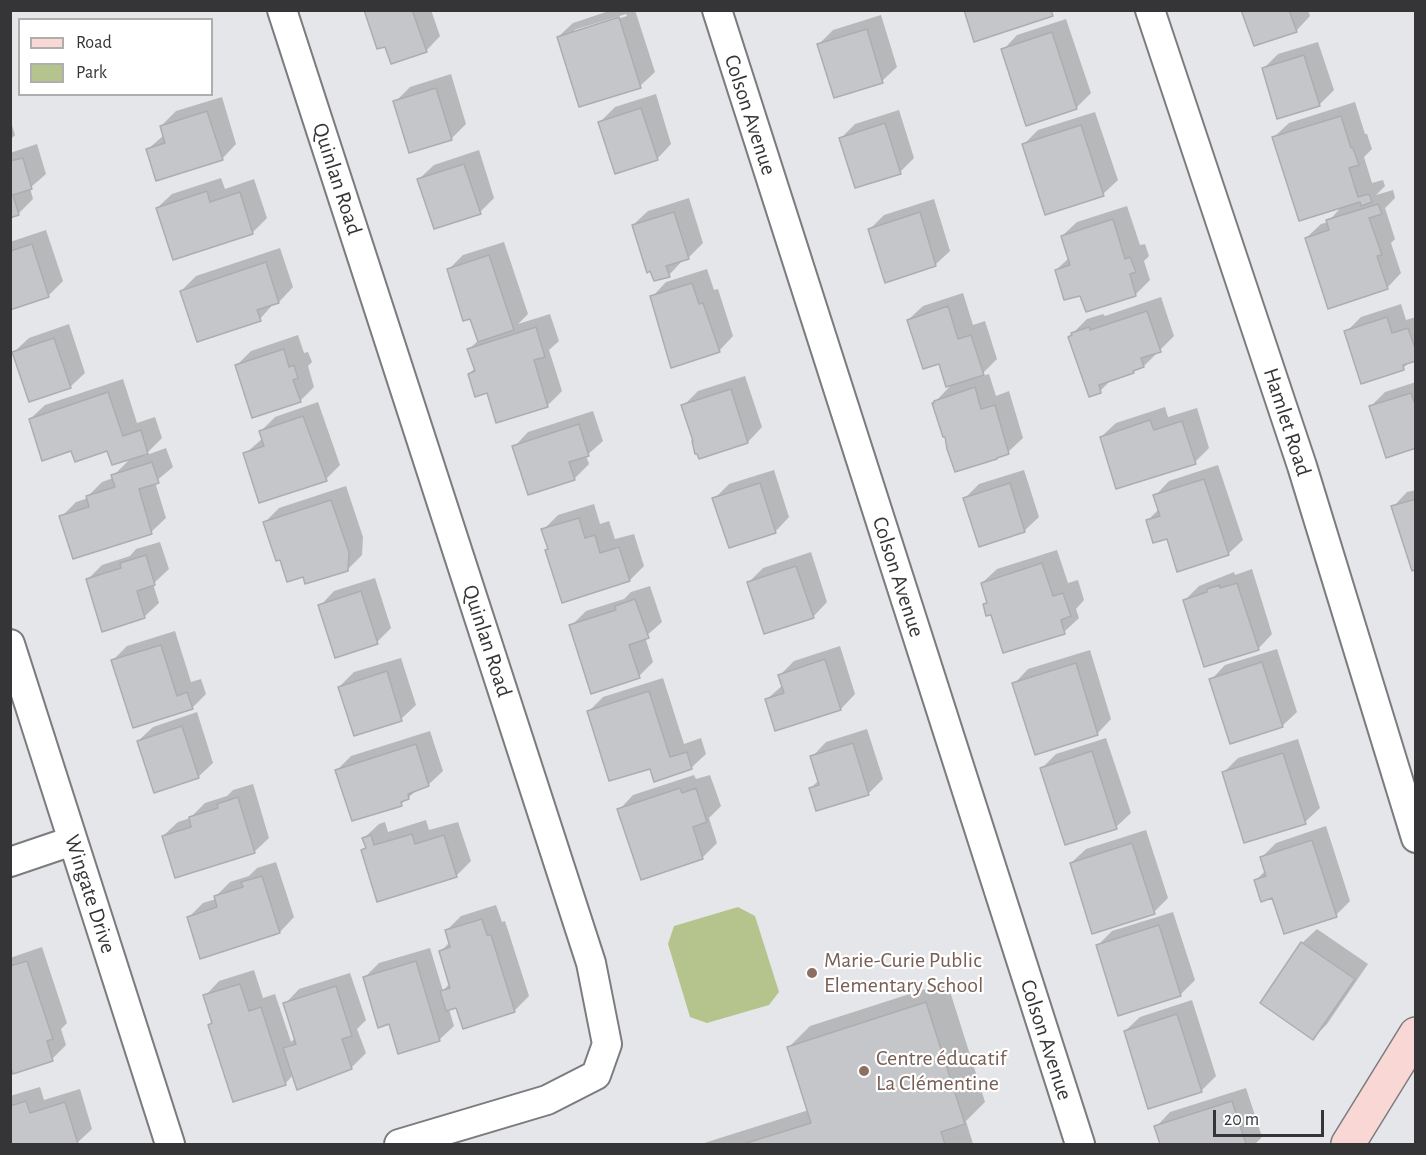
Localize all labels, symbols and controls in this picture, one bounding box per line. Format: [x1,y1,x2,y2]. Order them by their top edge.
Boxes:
legend [18,18,213,96]
text: Road [76,34,112,52]
street label: Colson Avenue [718,51,782,179]
text: Park [76,64,107,82]
street label: Quinlan Road [307,120,367,238]
street label: Hamlet Road [1257,365,1317,479]
street label: Colson Avenue [866,513,930,641]
street label: Quinlan Road [457,582,517,700]
street label: Wingate Drive [58,831,122,957]
place label: Marie-Curie Public Elementary School [824,947,983,998]
marker: Marie-Curie Public Elementary School [805,966,819,980]
street label: Colson Avenue [1014,976,1078,1104]
place label: Centre éducatif La Clémentine [876,1045,1007,1096]
marker: Centre éducatif La Clémentine [857,1064,871,1078]
scale bar [1216,1098,1327,1136]
text: 20 m [1224,1111,1259,1129]

